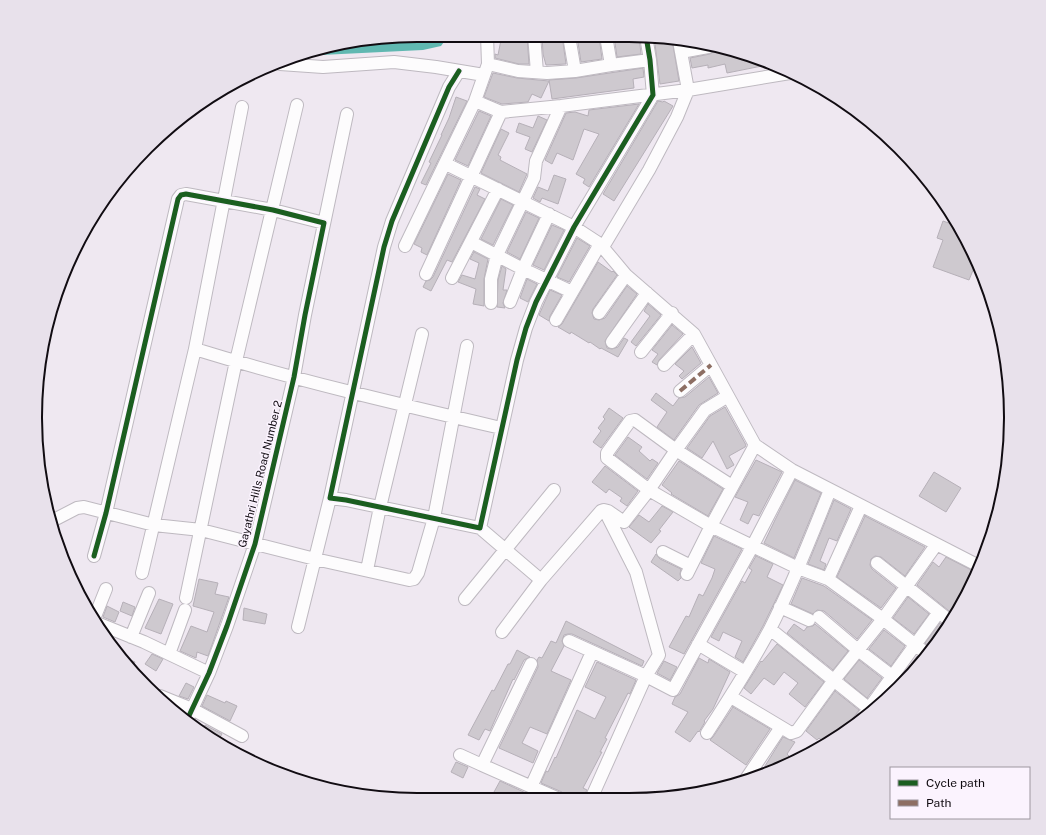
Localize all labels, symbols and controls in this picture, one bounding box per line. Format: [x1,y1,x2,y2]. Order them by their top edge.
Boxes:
street label: Gayathri Hills Road Number 2 [236,399,284,549]
legend [890,767,1030,819]
text: Cycle path [926,776,985,790]
text: Path [926,796,952,810]

